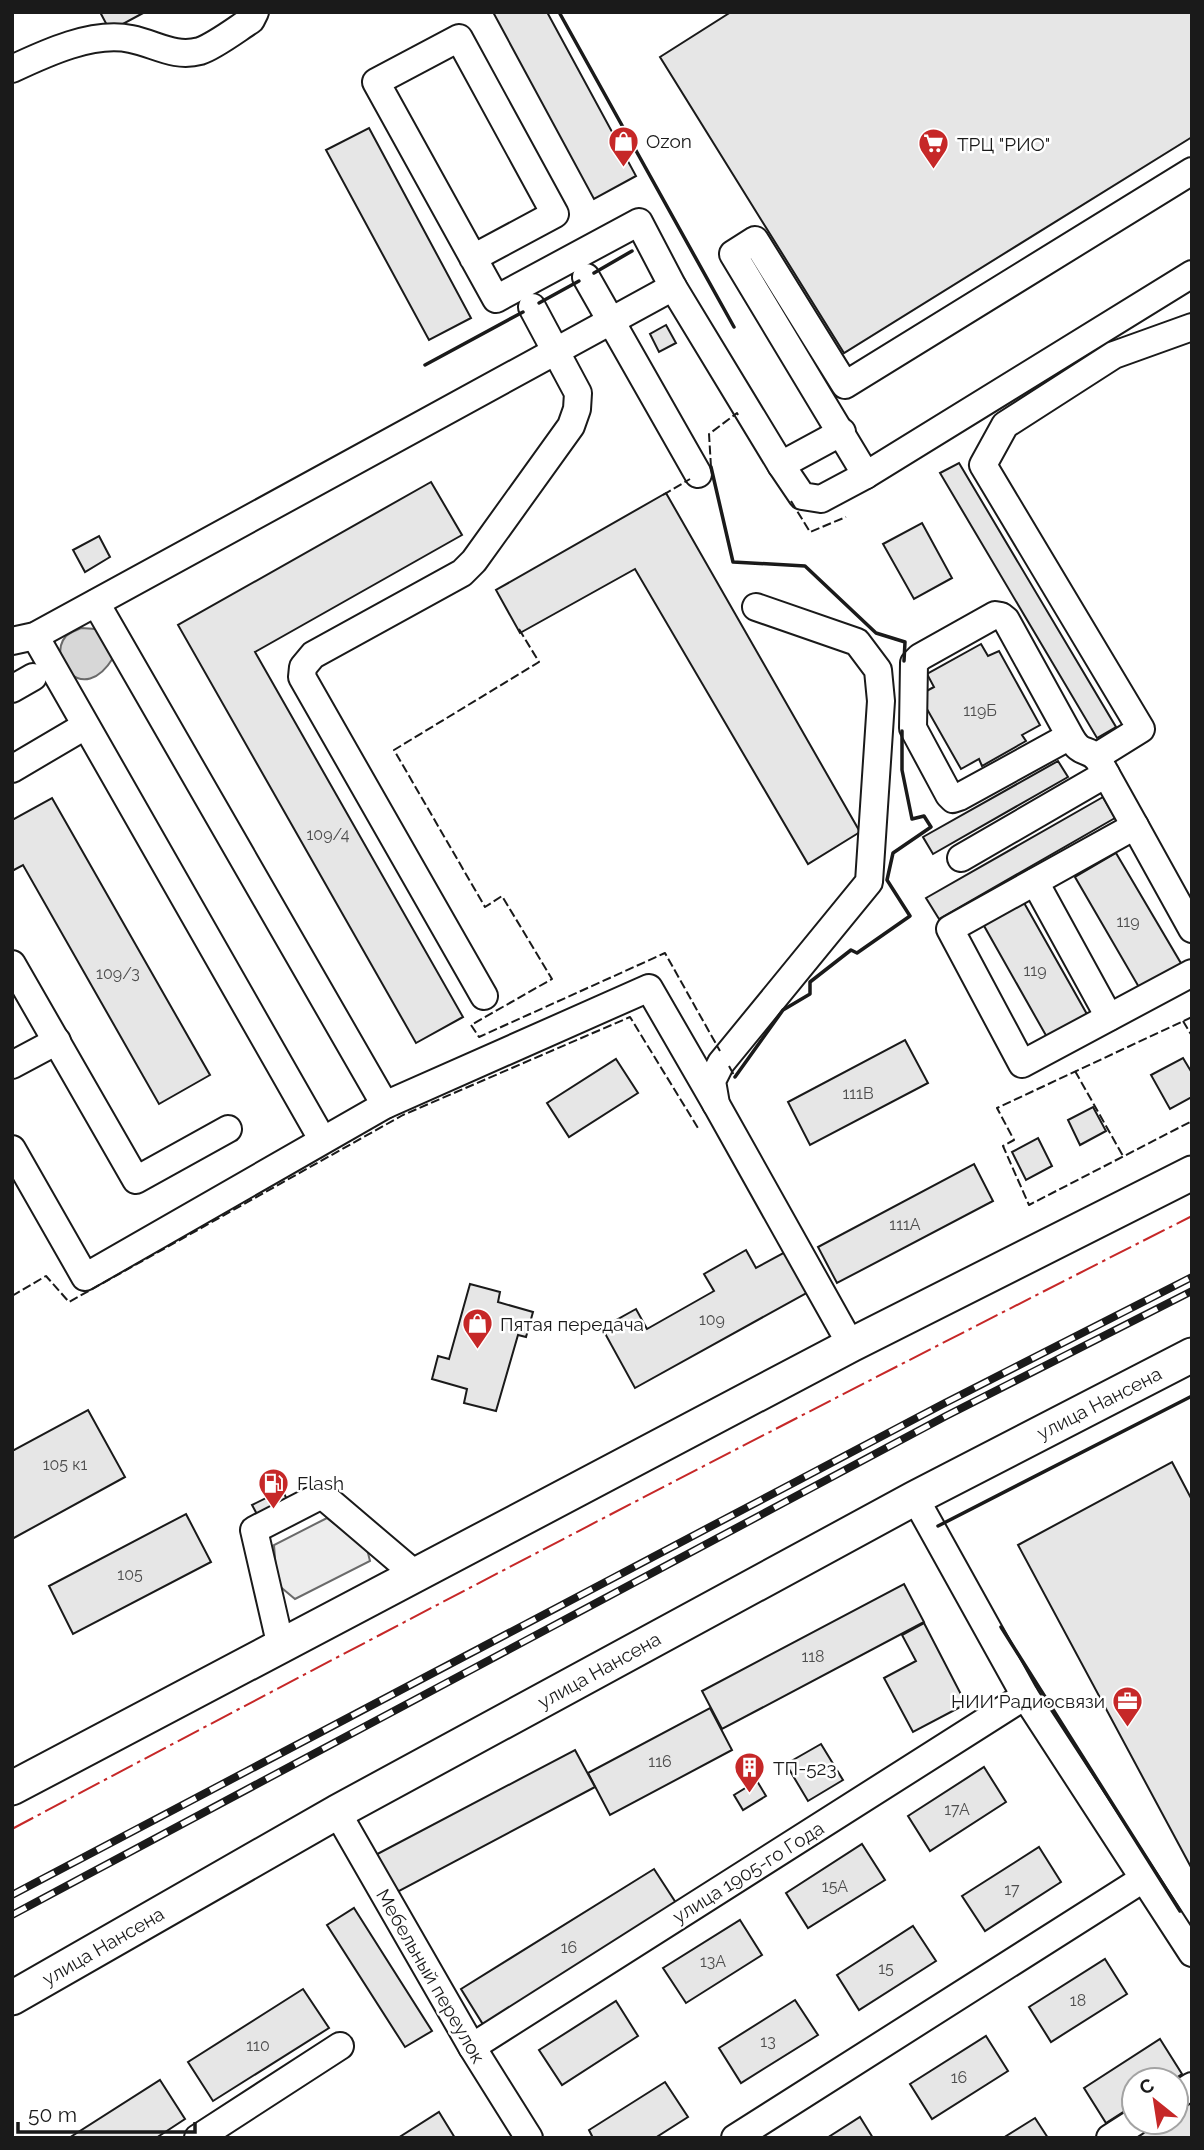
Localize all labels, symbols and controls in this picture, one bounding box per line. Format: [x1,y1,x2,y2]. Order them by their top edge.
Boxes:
shop icon: Ozon [606,124,640,168]
supermarket icon: ТРЦ "РИО" [917,127,951,171]
place label: Ozon [646,130,692,152]
place label: ТРЦ "РИО" [957,133,1050,155]
house number: 119Б [963,701,997,720]
house number: 109/4 [307,825,350,844]
house number: 119 [1116,912,1140,931]
house number: 119 [1023,961,1047,980]
house number: 109/3 [96,964,140,983]
house number: 111В [842,1084,874,1103]
house number: 111А [889,1215,921,1234]
shop icon: Пятая передача [460,1307,494,1351]
house number: 109 [699,1310,725,1329]
place label: Пятая передача [500,1313,644,1335]
street label: улица Нансена [1033,1362,1165,1444]
house number: 105 к1 [43,1455,87,1474]
fuel station icon: Flash [257,1466,291,1510]
place label: Flash [297,1472,344,1494]
house number: 105 [117,1565,143,1584]
street label: улица Нансена [534,1627,664,1713]
house number: 118 [801,1647,825,1666]
office icon: НИИ Радиосвязи [1111,1684,1145,1728]
place label: НИИ Радиосвязи [951,1690,1105,1712]
building icon: ТП-523 [733,1751,767,1795]
house number: 116 [648,1752,672,1771]
place label: ТП-523 [773,1757,837,1779]
house number: 17А [944,1800,970,1819]
street label: улица 1905-го Года [668,1817,828,1927]
house number: 15А [822,1877,848,1896]
house number: 17 [1004,1880,1020,1899]
street label: Мебельный переулок [372,1885,490,2067]
street label: улица Нансена [38,1902,168,1990]
house number: 16 [561,1938,577,1957]
house number: 13А [700,1952,726,1971]
house number: 15 [878,1959,894,1978]
house number: 18 [1070,1991,1086,2010]
house number: 13 [760,2032,776,2051]
house number: 110 [246,2036,270,2055]
north arrow [1120,2066,1190,2136]
house number: 16 [951,2068,967,2087]
text: С [1135,2073,1158,2099]
scale bar [18,2090,194,2134]
text: 50 m [28,2102,77,2127]

